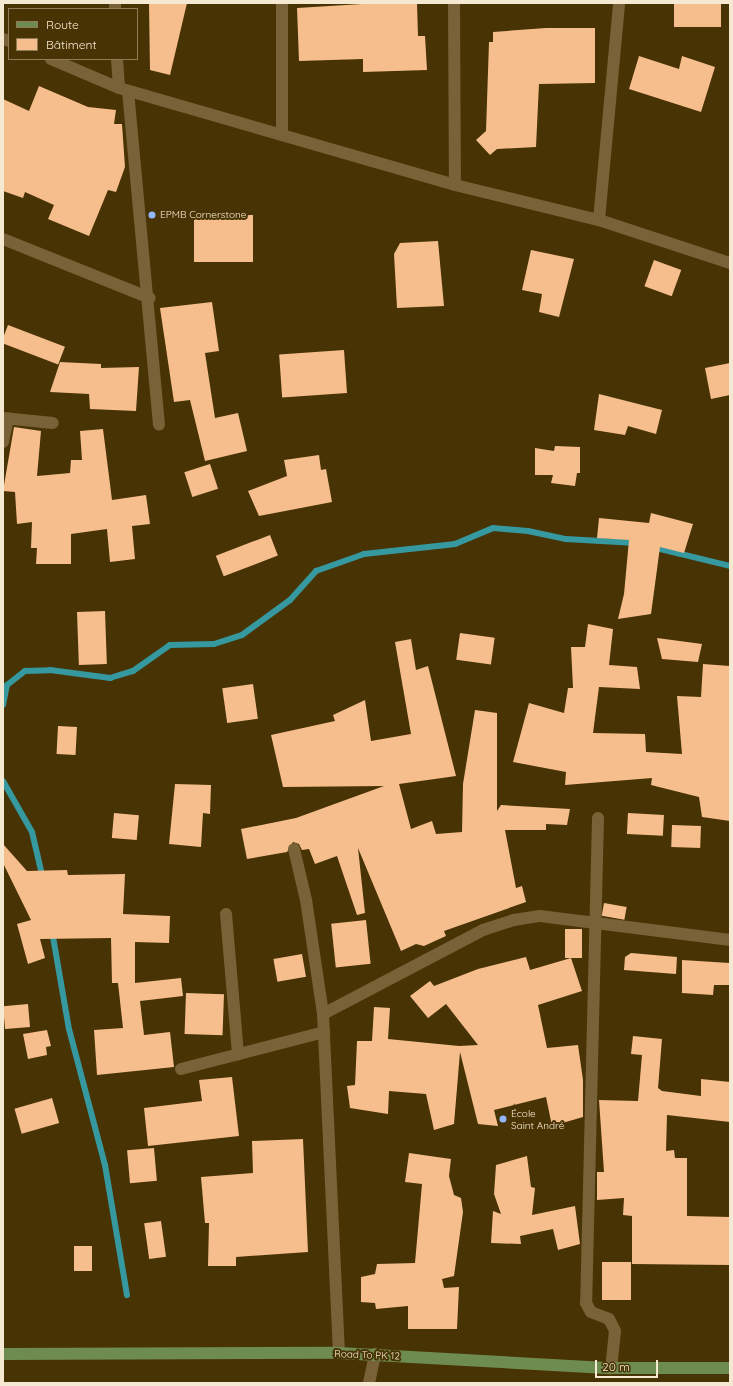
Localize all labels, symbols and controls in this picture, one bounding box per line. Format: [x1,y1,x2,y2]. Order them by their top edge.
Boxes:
legend [8,8,138,60]
text: Route [46,17,79,32]
text: Bâtiment [46,37,96,52]
place label: EPMB Cornerstone [160,209,246,221]
marker: EPMB Cornerstone [147,210,157,220]
place label: École Saint André [511,1107,564,1130]
marker: École Saint André [498,1114,508,1124]
street label: Road To PK 12 [334,1348,400,1362]
scale bar [597,1352,660,1378]
text: 20 m [602,1359,630,1374]

